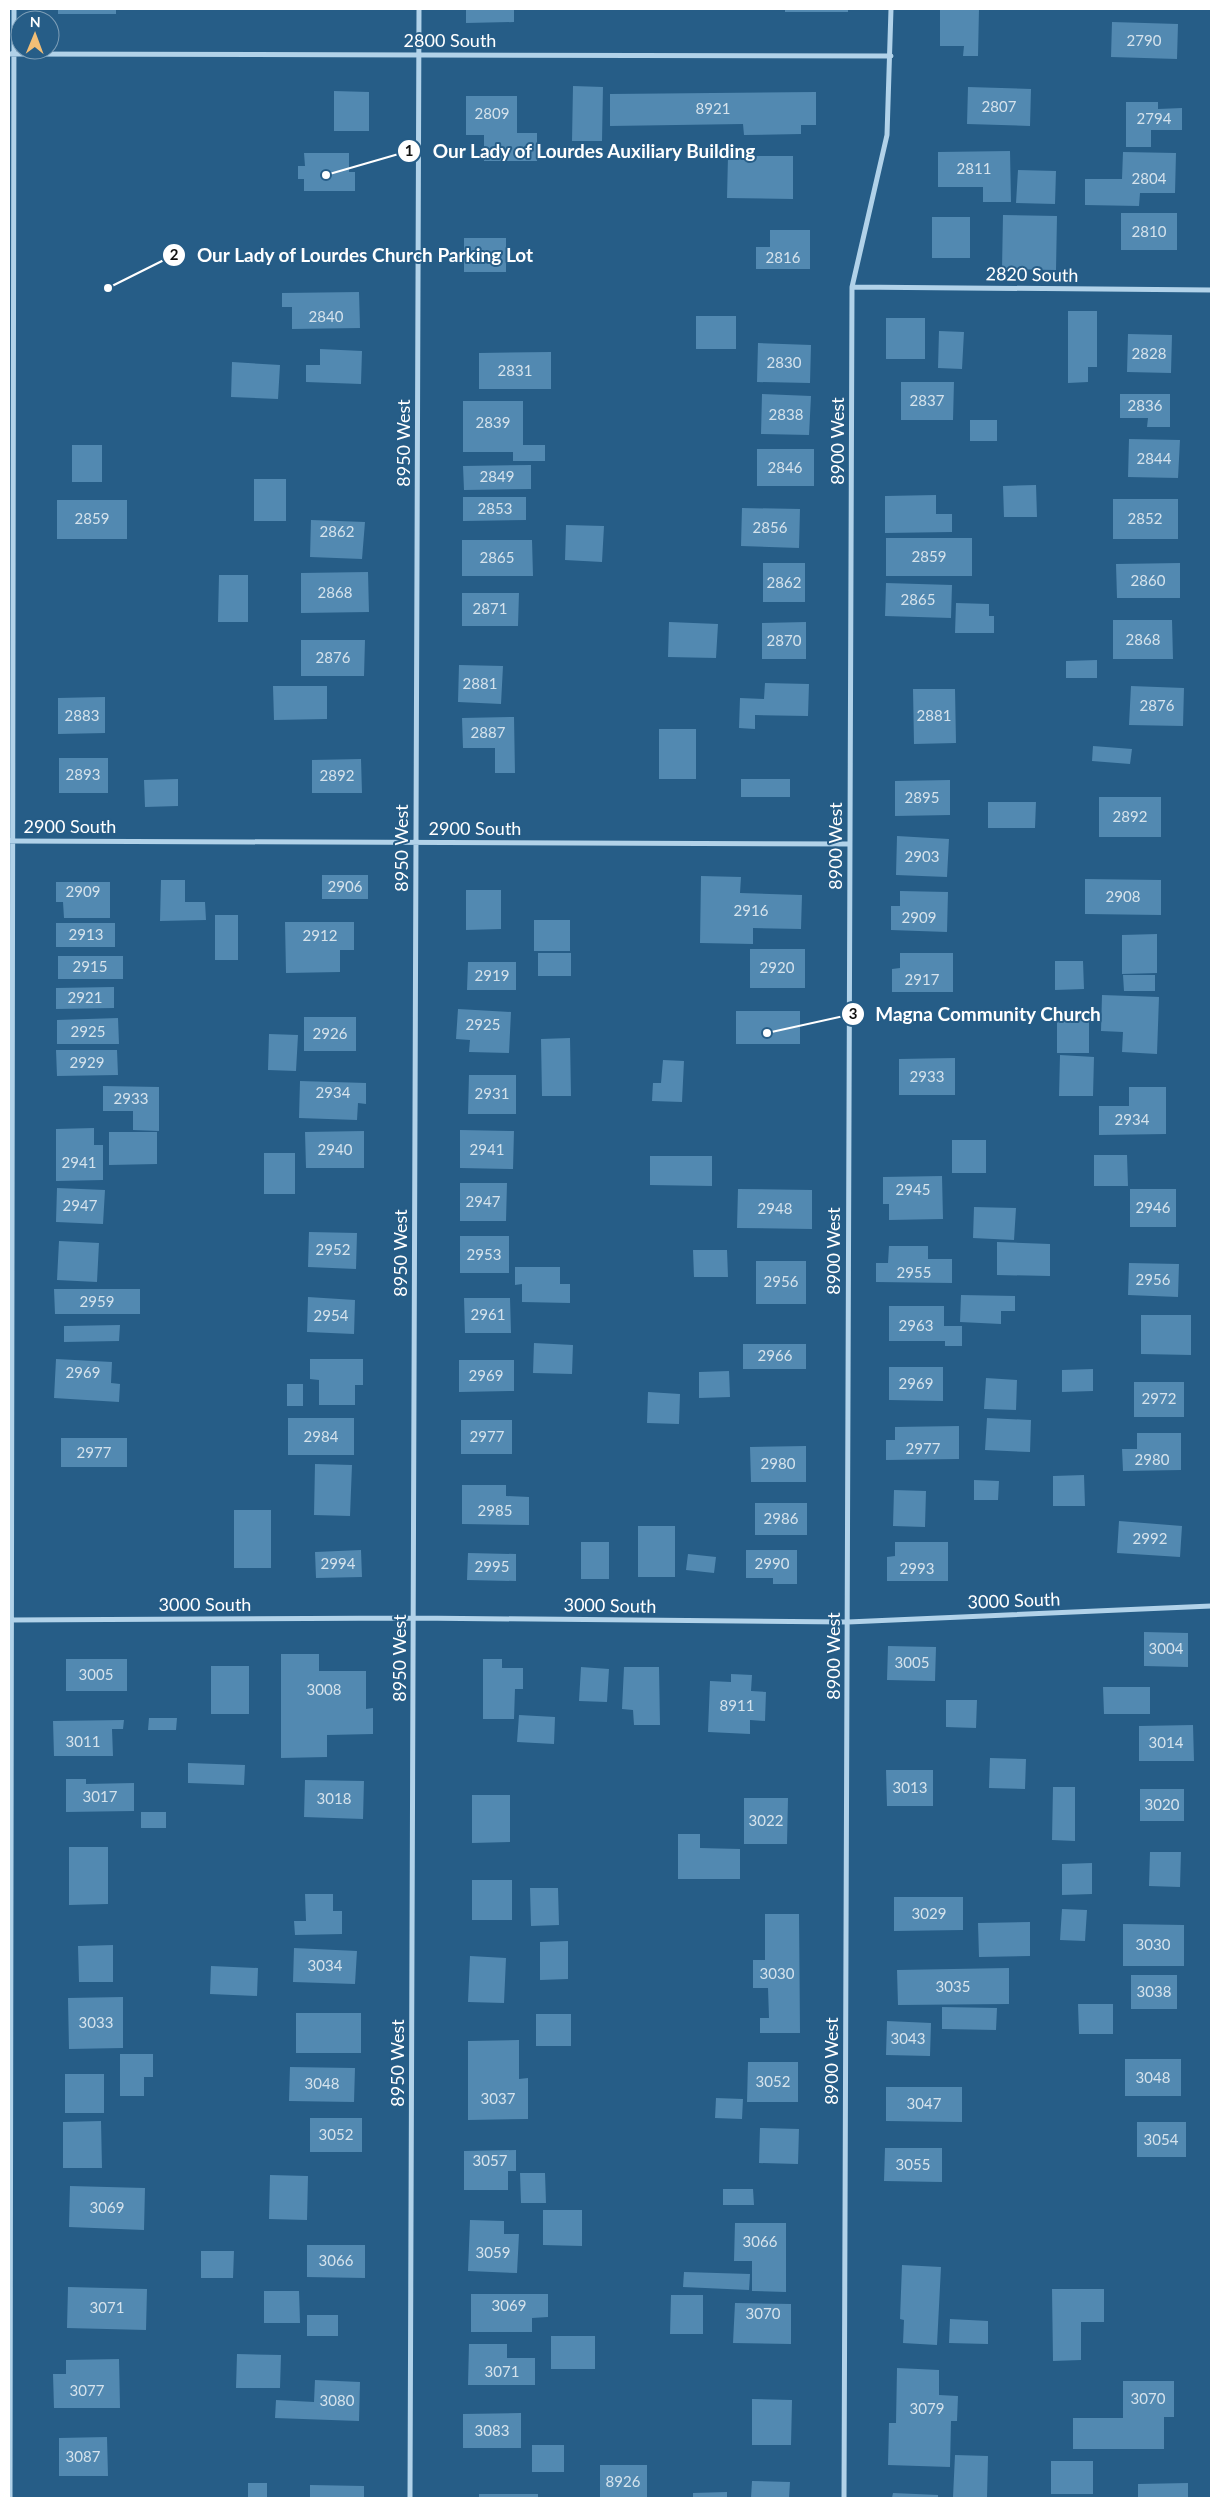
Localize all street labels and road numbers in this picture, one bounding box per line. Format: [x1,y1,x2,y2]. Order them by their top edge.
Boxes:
street label: 2800 South [404,29,496,51]
street label: 2820 South [985,262,1079,286]
street label: 8900 West [826,397,848,485]
street label: 8950 West [392,399,414,487]
street label: 8900 West [824,802,846,890]
street label: 8950 West [390,804,412,892]
street label: 2900 South [24,815,116,837]
street label: 2900 South [429,817,521,839]
street label: 8900 West [822,1207,844,1295]
street label: 8950 West [389,1209,411,1297]
street label: 3000 South [967,1587,1061,1613]
street label: 3000 South [159,1593,251,1615]
street label: 3000 South [563,1593,657,1617]
street label: 8900 West [822,1612,844,1700]
street label: 8950 West [388,1614,410,1702]
street label: 8900 West [820,2017,842,2105]
street label: 8950 West [386,2019,408,2107]

